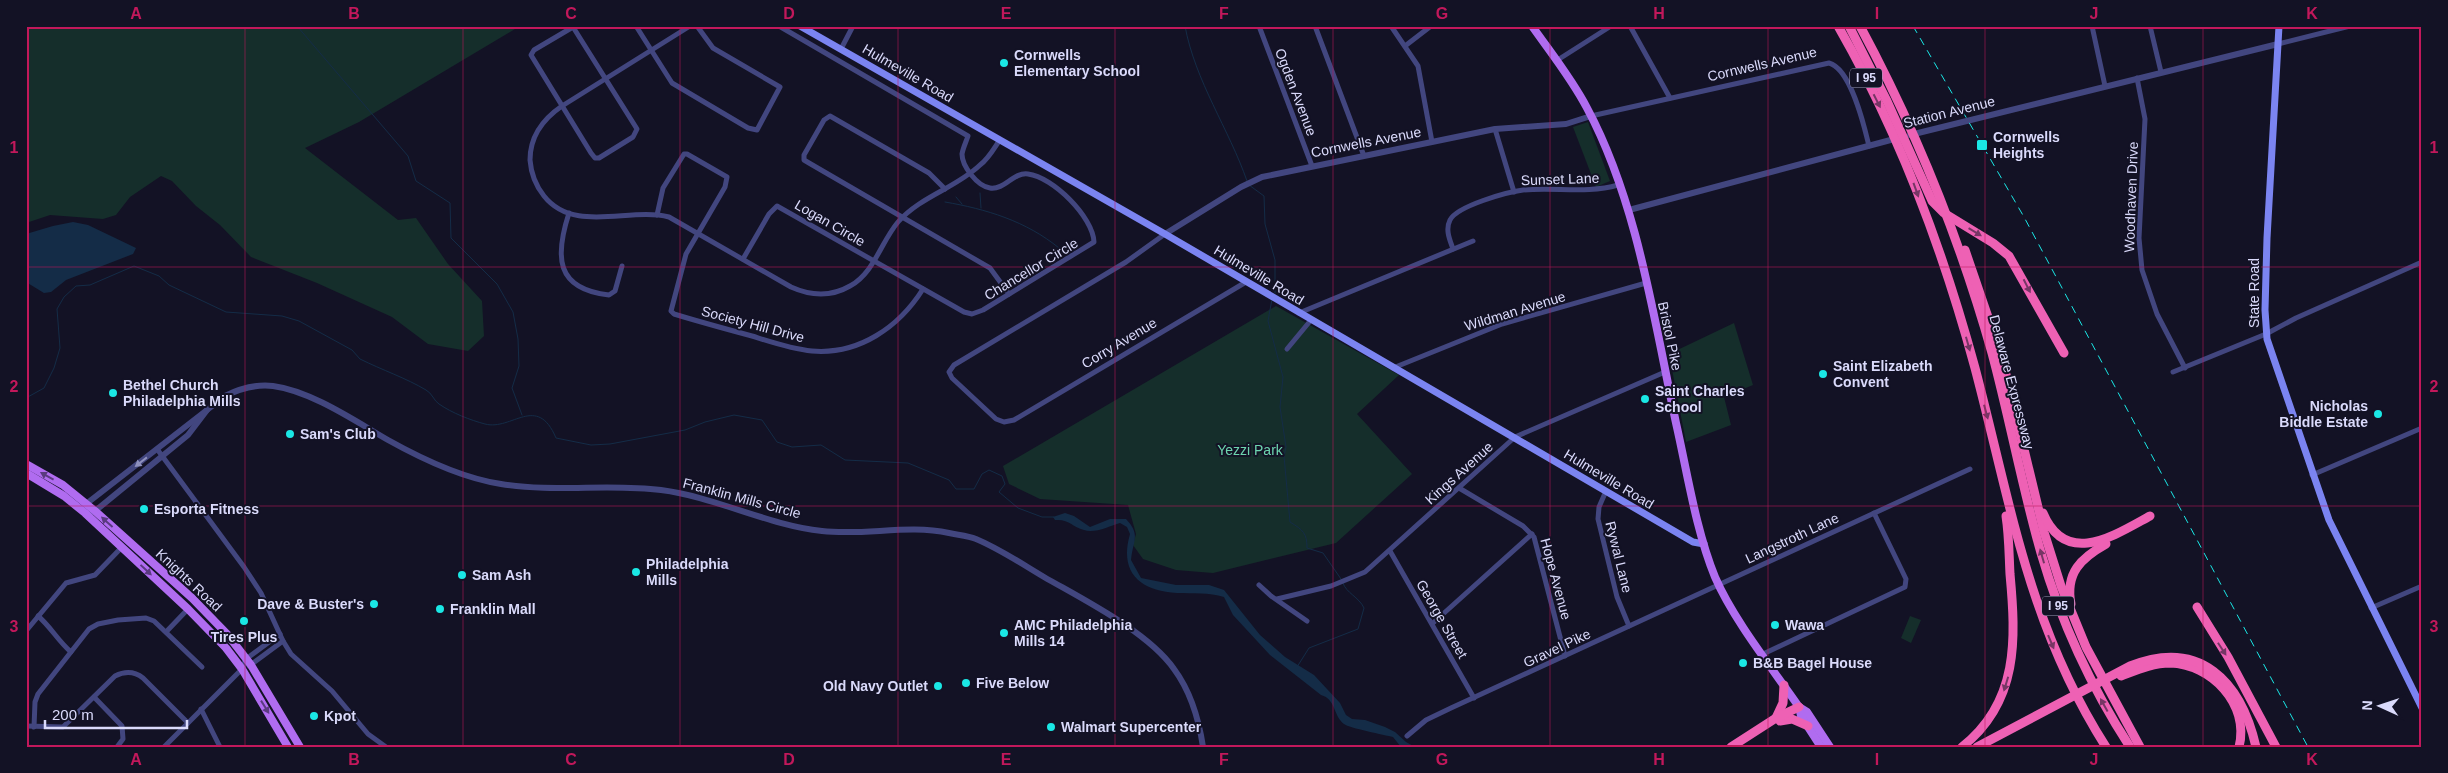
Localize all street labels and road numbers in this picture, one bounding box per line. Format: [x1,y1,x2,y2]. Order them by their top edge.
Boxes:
street label: Hulmeville Road [860,41,956,105]
street label: Cornwells Avenue [1706,44,1818,84]
street label: Ogden Avenue [1272,46,1320,138]
road number: I 95 [1850,68,1882,88]
street label: Station Avenue [1901,93,1997,131]
street label: Cornwells Avenue [1310,123,1423,161]
street label: Woodhaven Drive [2121,141,2141,253]
street label: Sunset Lane [1520,170,1600,188]
street label: Logan Circle [792,196,868,250]
street label: Chancellor Circle [981,235,1081,303]
street label: Hulmeville Road [1211,242,1307,308]
street label: State Road [2246,258,2262,328]
street label: Wildman Avenue [1463,288,1568,334]
street label: Bristol Pike [1655,300,1685,372]
street label: Society Hill Drive [700,303,806,345]
street label: Delaware Expressway [1986,313,2038,451]
street label: Corry Avenue [1079,314,1160,372]
street label: Kings Avenue [1422,438,1496,508]
street label: Hulmeville Road [1561,446,1657,512]
street label: Franklin Mills Circle [681,475,803,521]
street label: Langstroth Lane [1743,509,1841,567]
street label: Rywal Lane [1602,520,1636,595]
street label: Hope Avenue [1537,536,1575,622]
street label: Knights Road [153,545,225,615]
street label: George Street [1413,577,1471,661]
road number: I 95 [2042,596,2074,616]
street label: Gravel Pike [1521,625,1593,671]

